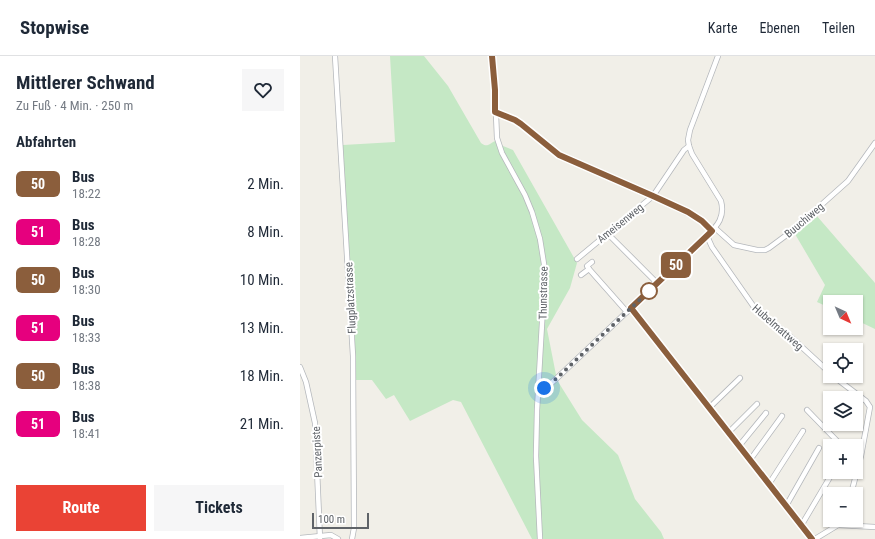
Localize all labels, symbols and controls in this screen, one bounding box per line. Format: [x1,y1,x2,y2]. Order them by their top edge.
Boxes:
text: Stopwise [20,16,89,39]
text: Karte [708,20,737,36]
text: Ebenen [759,20,800,36]
text: Teilen [822,20,855,36]
button: heart [242,69,284,111]
text: Mittlerer Schwand [16,71,155,94]
text: Zu Fuß · 4 Min. · 250 m [16,98,133,113]
text: Abfahrten [16,133,76,151]
text: Bus [72,168,95,186]
text: 2 Min. [247,175,284,193]
text: 50 [31,176,45,192]
text: 18:22 [72,186,101,201]
street label: Buuchiweg [782,200,827,241]
street label: Ameisenweg [595,201,646,246]
text: Bus [72,216,95,234]
text: 8 Min. [247,223,284,241]
text: 51 [31,224,45,240]
text: 18:28 [72,234,101,249]
line badge: 50 [658,252,694,278]
text: 50 [669,257,683,273]
street label: Flugplatzstrasse [342,262,359,334]
text: Bus [72,264,95,282]
street label: Thunstrasse [537,266,550,320]
text: 10 Min. [240,271,284,289]
text: 50 [31,272,45,288]
text: 18:30 [72,282,101,297]
unlabelled marker [640,282,658,300]
north arrow [823,295,863,335]
map controls [823,295,863,527]
street label: Hubelmattweg [750,302,806,353]
text: Bus [72,312,95,330]
text: 13 Min. [240,319,284,337]
text: 51 [31,320,45,336]
text: 18:33 [72,330,101,345]
button: locate [823,343,863,383]
text: Bus [72,360,95,378]
text: 18 Min. [240,367,284,385]
text: 50 [31,368,45,384]
text: 18:38 [72,378,101,393]
your location [534,378,554,398]
button: layers [823,391,863,431]
text: Bus [72,408,95,426]
text: 21 Min. [240,415,284,433]
text: 51 [31,416,45,432]
text: 18:41 [72,426,101,441]
street label: Panzerpiste [310,426,325,478]
button: + [823,439,863,479]
button: Route [16,485,146,531]
button: Tickets [154,485,284,531]
button: − [823,487,863,527]
scale bar [312,511,369,530]
text: 100 m [318,513,345,526]

